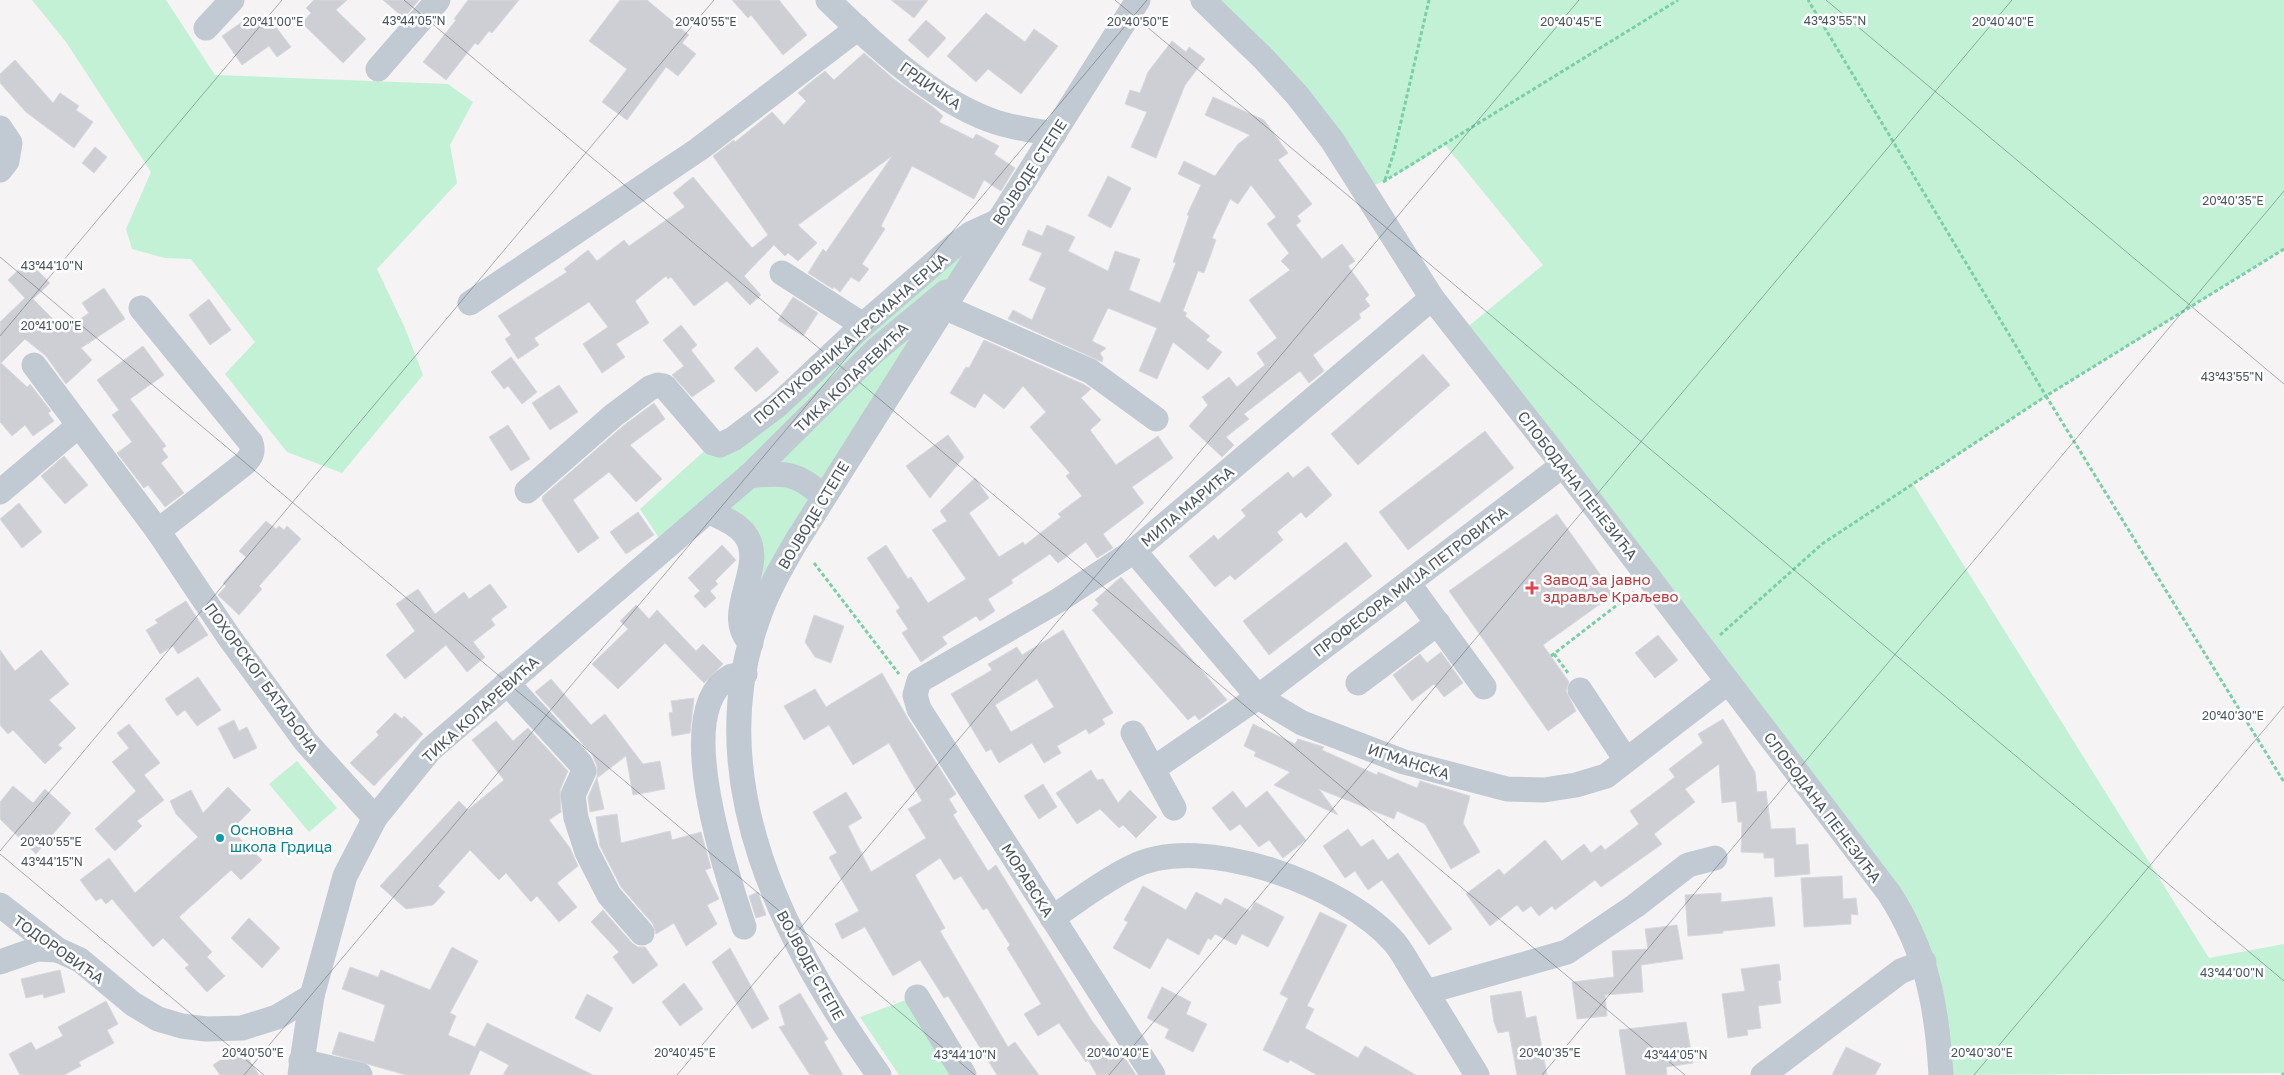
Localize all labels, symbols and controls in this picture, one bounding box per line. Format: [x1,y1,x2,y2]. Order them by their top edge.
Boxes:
text: 43°44'05"N [382,13,446,28]
text: 43°43'55"N [1804,13,1866,28]
text: 20°41'00"E [243,14,303,29]
text: 20°40'55"E [675,14,737,29]
text: 20°40'50"E [1107,14,1169,29]
text: 20°40'45"E [1540,14,1602,29]
text: 20°40'40"E [1972,14,2034,29]
street label: ГРДИЧКА [897,57,965,113]
street label: ВОЈВОДЕ СТЕПЕ [988,116,1070,228]
text: 20°40'35"E [2202,193,2264,208]
street label: ПОТПУКОВНИКА КРСМАНА ЕРЦА [749,249,951,427]
text: 43°44'10"N [21,258,83,273]
text: 20°41'00"E [21,318,81,333]
street label: ТИКА КОЛАРЕВИЋА [791,318,911,436]
text: 43°43'55"N [2201,369,2263,384]
street label: СЛОБОДАНА ПЕНЕЗИЋА [1514,407,1642,563]
street label: ВОЈВОДЕ СТЕПЕ [774,458,852,572]
street label: МИЛА МАРИЋА [1137,462,1237,550]
street label: ПРОФЕСОРА МИЈА ПЕТРОВИЋА [1309,502,1511,660]
place label: Завод за јавно здравље Краљево [1543,570,1678,605]
marker: Завод за јавно здравље Краљево [1525,581,1539,595]
street label: ПОХОРСКОГ БАТАЉОНА [201,599,323,757]
street label: ТИКА КОЛАРЕВИЋА [418,652,542,766]
text: 20°40'30"E [2202,708,2264,723]
street label: СЛОБОДАНА ПЕНЕЗИЋА [1761,728,1885,886]
street label: ИГМАНСКА [1366,739,1452,783]
place label: Основна школа Грдица [230,820,332,855]
marker: Основна школа Грдица [214,832,226,844]
text: 20°40'55"E [20,834,82,849]
street label: МОРАВСКА [998,840,1058,920]
text: 43°44'15"N [21,854,83,869]
street label: ВОЈВОДЕ СТЕПЕ [773,907,849,1023]
street label: ТОДОРОВИЋА [10,911,108,987]
text: 43°44'00"N [2200,965,2264,980]
text: 20°40'50"E [222,1045,284,1060]
text: 20°40'45"E [654,1045,716,1060]
text: 20°40'40"E [1087,1045,1149,1060]
text: 20°40'35"E [1519,1045,1581,1060]
text: 20°40'30"E [1951,1045,2013,1060]
text: 43°44'10"N [934,1047,996,1062]
text: 43°44'05"N [1644,1047,1708,1062]

